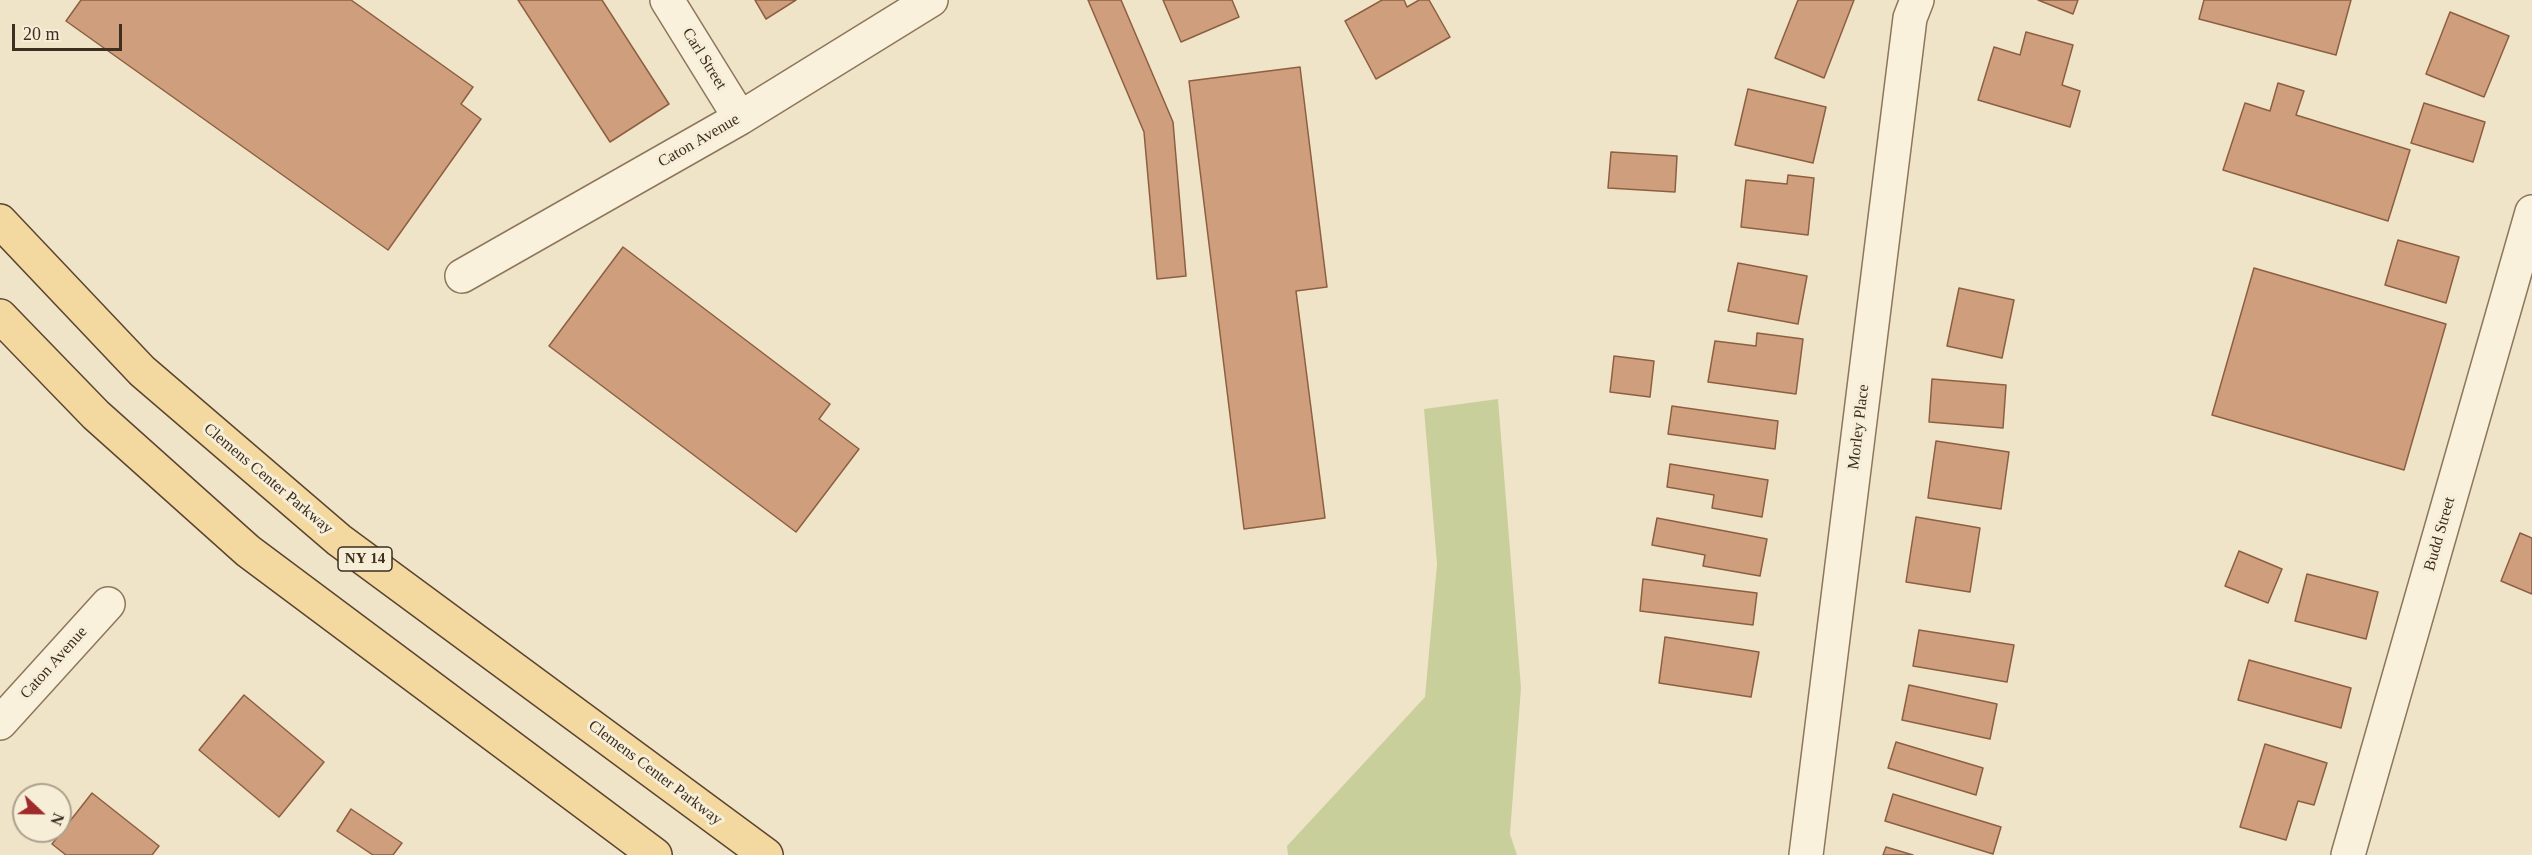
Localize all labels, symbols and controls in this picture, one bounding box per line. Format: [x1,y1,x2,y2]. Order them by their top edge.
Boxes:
scale bar [15,12,124,50]
text: 20 m [23,24,60,44]
street label: Carl Street [678,25,730,93]
street label: Caton Avenue [655,110,743,172]
street label: Morley Place [1844,383,1874,471]
street label: Clemens Center Parkway [200,419,336,539]
street label: Budd Street [2420,495,2460,573]
road number: NY 14 [338,547,392,571]
street label: Caton Avenue [16,623,92,703]
street label: Clemens Center Parkway [584,716,726,830]
north arrow [12,783,72,843]
text: N [47,811,67,828]

